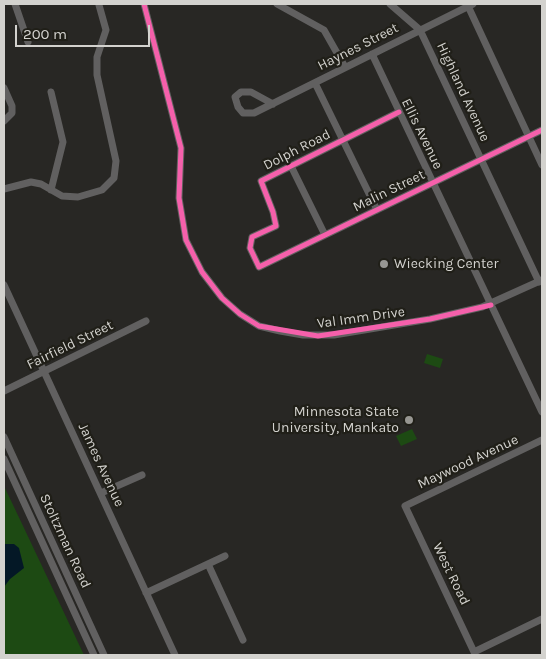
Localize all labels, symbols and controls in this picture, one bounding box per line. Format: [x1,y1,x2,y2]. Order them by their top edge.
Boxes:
scale bar [18,15,152,47]
street label: Haynes Street [315,19,401,75]
text: 200 m [23,25,67,43]
street label: Highland Avenue [433,40,493,144]
street label: Ellis Avenue [398,96,446,172]
street label: Dolph Road [261,126,333,174]
street label: Malin Street [350,166,428,216]
place label: Wiecking Center [394,256,499,272]
marker: Wiecking Center [378,258,390,270]
street label: Val Imm Drive [316,304,406,332]
street label: Fairfield Street [24,317,116,373]
place label: Minnesota State University, Mankato [272,404,399,437]
marker: Minnesota State University, Mankato [403,414,415,426]
street label: James Avenue [74,420,128,510]
street label: Maywood Avenue [415,431,521,493]
street label: Stoltzman Road [36,491,94,591]
street label: West Road [429,540,473,608]

